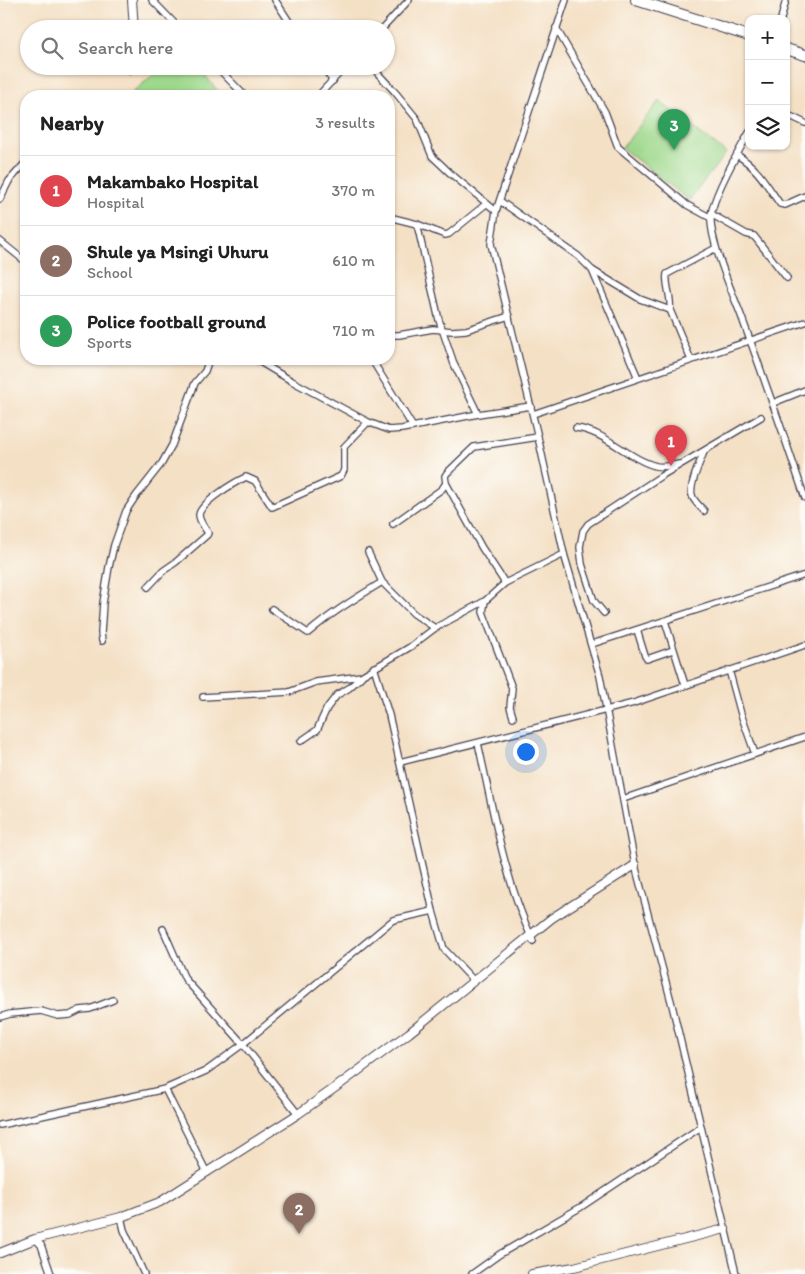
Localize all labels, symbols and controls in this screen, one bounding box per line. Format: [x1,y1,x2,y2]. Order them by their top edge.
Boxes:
map controls [745,15,790,150]
button: + [745,15,790,60]
search box [20,20,395,75]
icon: search [38,34,66,62]
text: Search here [78,36,173,59]
button: − [745,60,790,105]
button: layers [745,105,790,150]
pin: 3 [658,109,690,150]
text: Nearby [40,110,104,135]
text: 3 results [315,113,375,132]
text: Makambako Hospital [87,170,258,193]
text: 1 [52,181,60,200]
text: 370 m [331,181,375,200]
text: Hospital [87,193,144,212]
text: Shule ya Msingi Uhuru [87,240,269,263]
text: 2 [52,251,60,270]
text: 610 m [332,251,375,270]
text: School [87,263,133,282]
text: Police football ground [87,310,266,333]
text: 3 [52,321,60,340]
text: 710 m [333,321,375,340]
text: Sports [87,333,132,352]
pin: 1 [655,425,687,466]
your location [513,739,539,765]
pin: 2 [283,1193,315,1234]

